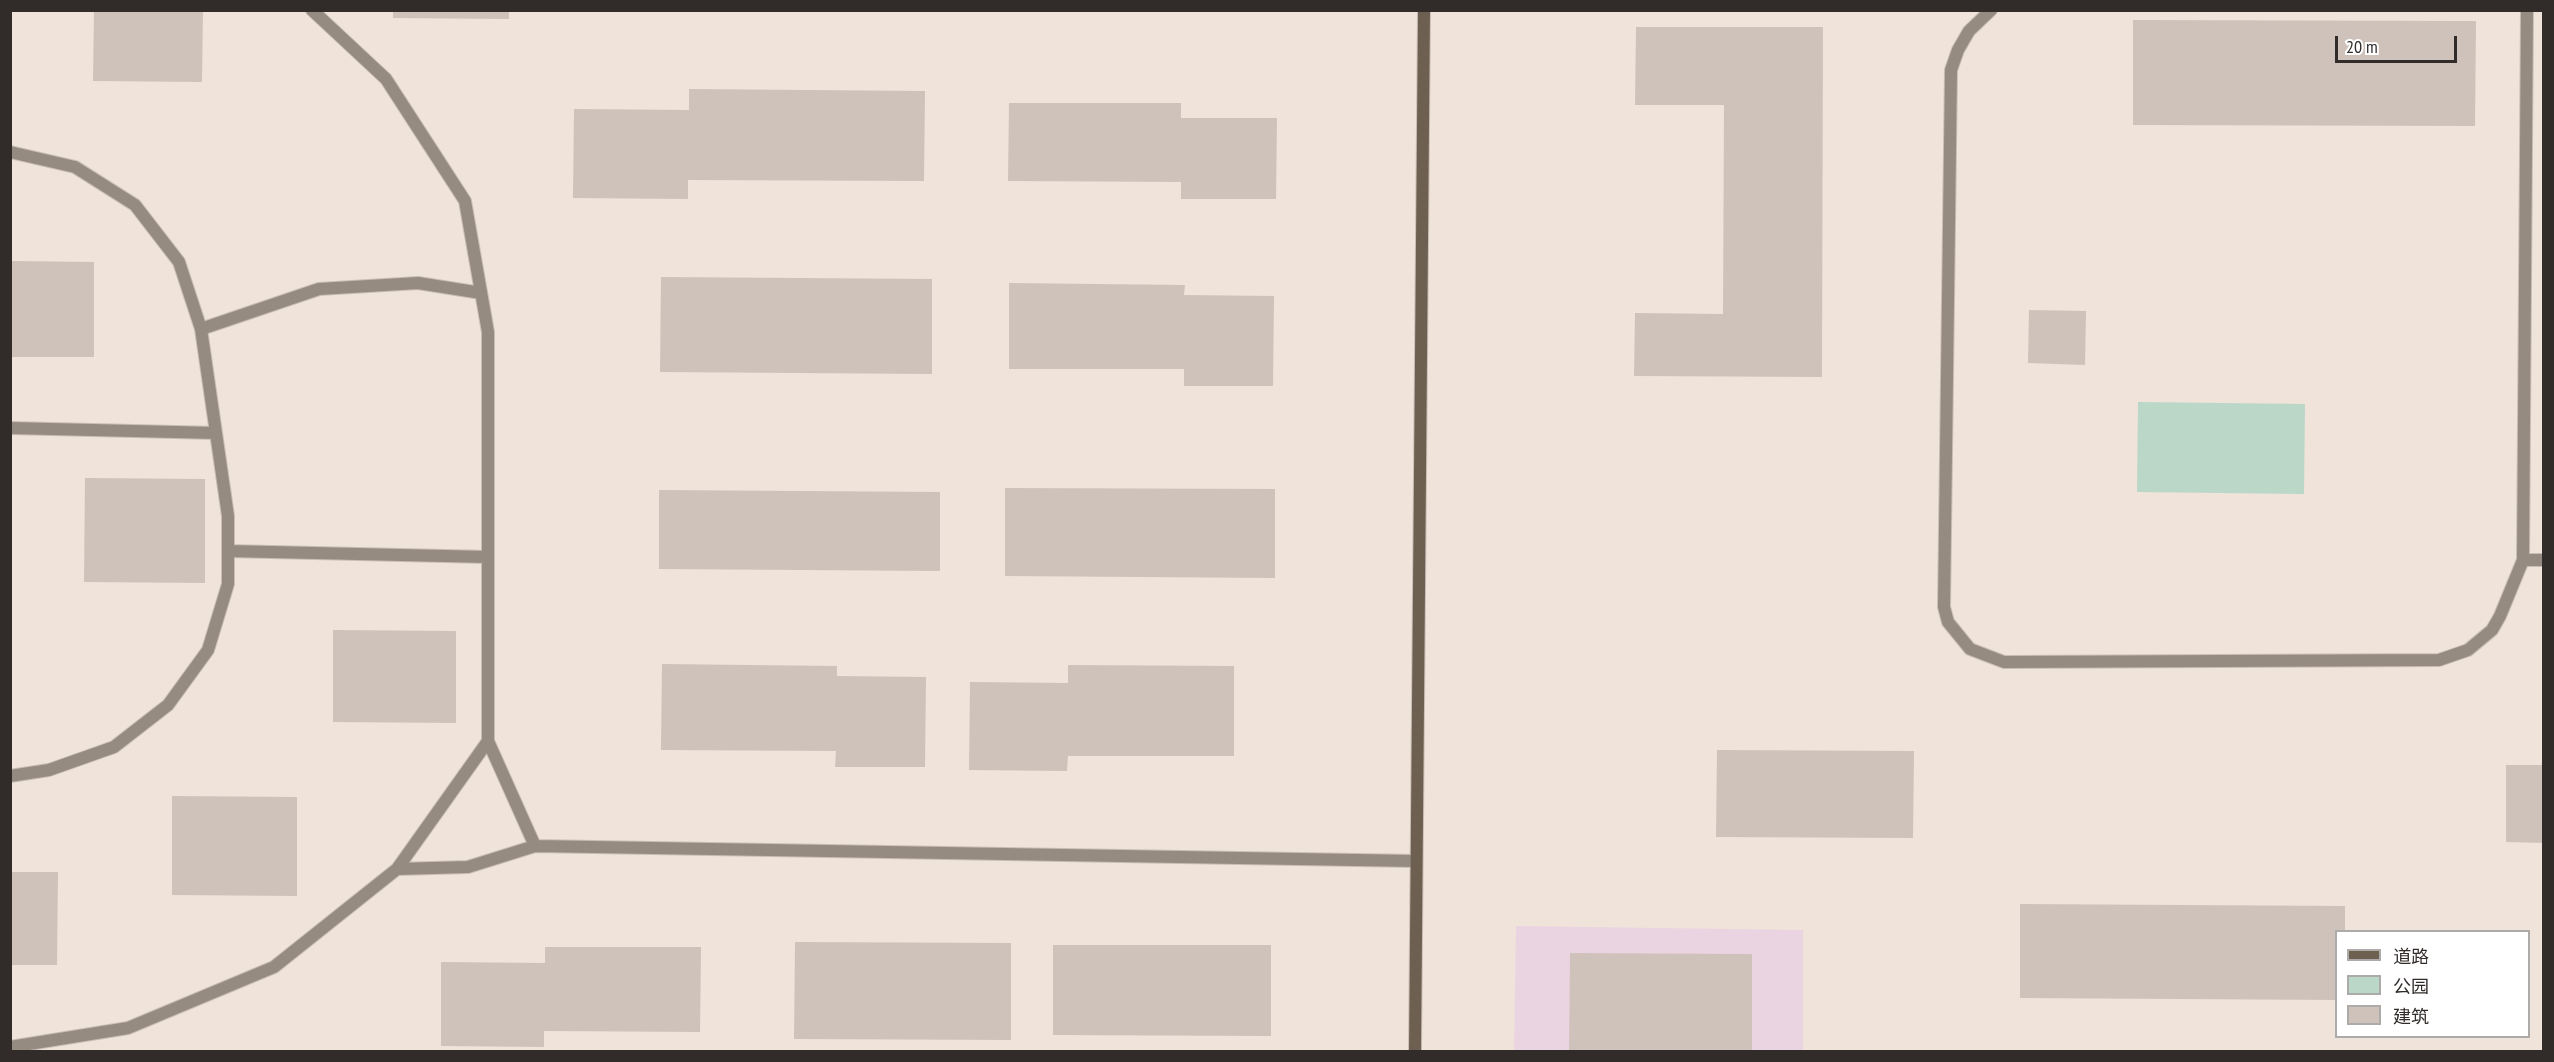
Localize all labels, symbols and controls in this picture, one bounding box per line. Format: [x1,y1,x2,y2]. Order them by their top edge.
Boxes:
scale bar [2338,24,2460,62]
text: 20 m [2346,35,2378,58]
legend [2335,930,2530,1038]
text: 道路 [2393,945,2429,968]
text: 公园 [2393,975,2429,998]
text: 建筑 [2393,1005,2429,1028]

